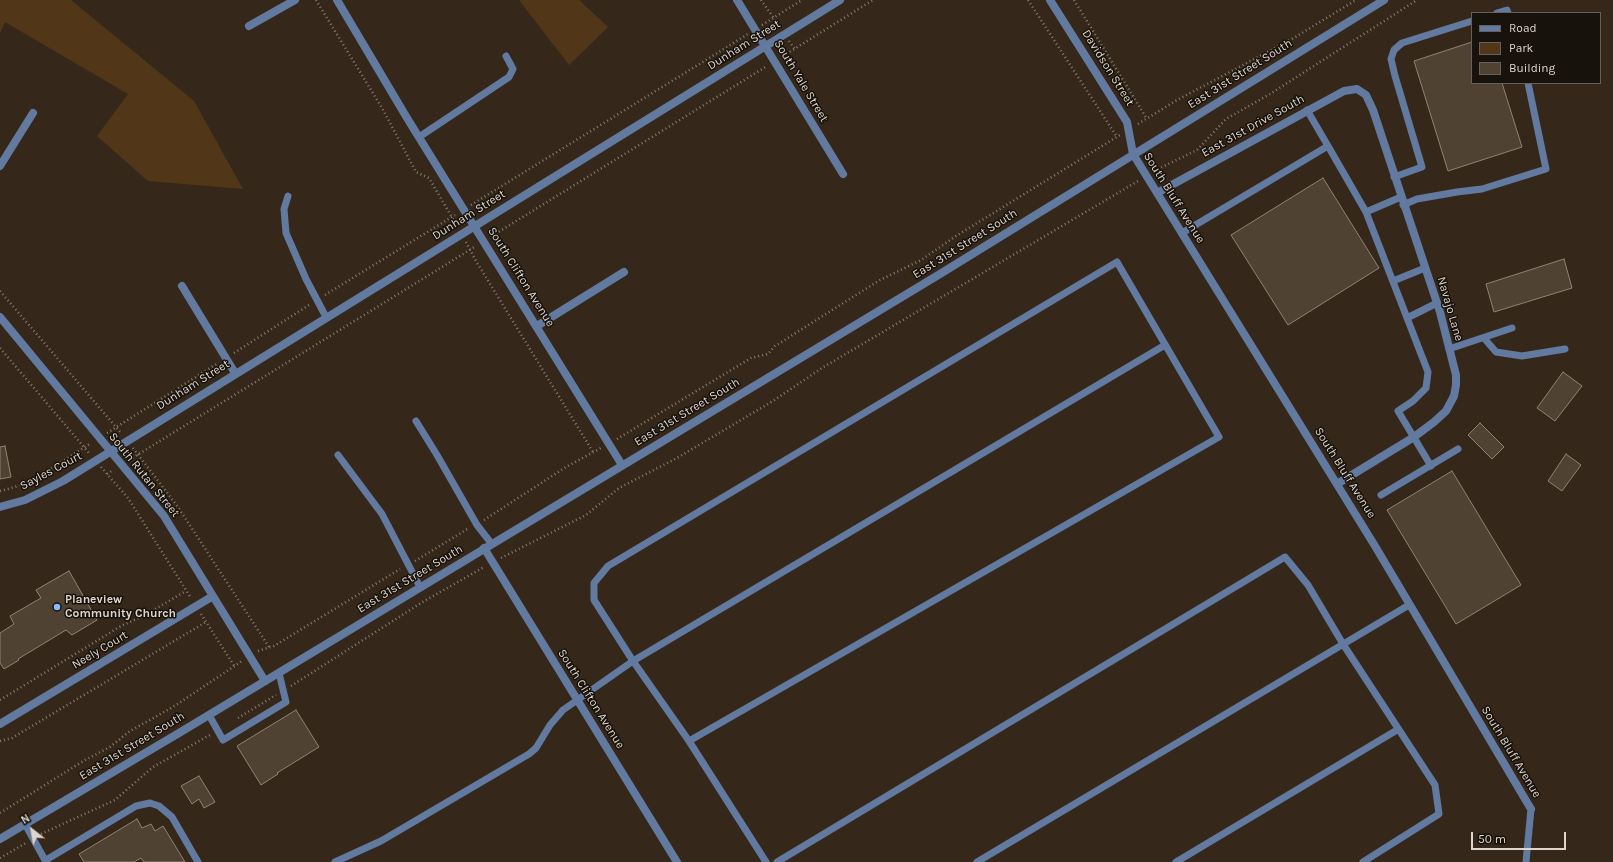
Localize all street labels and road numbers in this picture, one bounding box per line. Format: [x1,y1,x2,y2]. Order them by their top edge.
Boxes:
street label: Dunham Street [705,17,783,73]
street label: Davidson Street [1079,27,1137,109]
street label: East 31st Street South [1185,36,1295,112]
street label: South Yale Street [771,37,831,125]
street label: East 31st Drive South [1199,92,1307,160]
street label: South Bluff Avenue [1140,150,1208,246]
street label: Dunham Street [430,187,508,243]
street label: East 31st Street South [910,206,1020,282]
street label: South Clifton Avenue [484,225,558,329]
street label: Navajo Lane [1434,275,1466,343]
street label: Dunham Street [154,357,232,413]
street label: East 31st Street South [632,375,742,449]
street label: South Bluff Avenue [1311,425,1379,521]
street label: South Rutan Street [106,430,182,520]
street label: Sayles Court [18,449,84,493]
street label: East 31st Street South [355,542,465,616]
street label: Neely Court [70,628,130,672]
street label: South Clifton Avenue [554,647,628,751]
street label: South Bluff Avenue [1478,704,1544,800]
street label: East 31st Street South [77,709,187,783]

